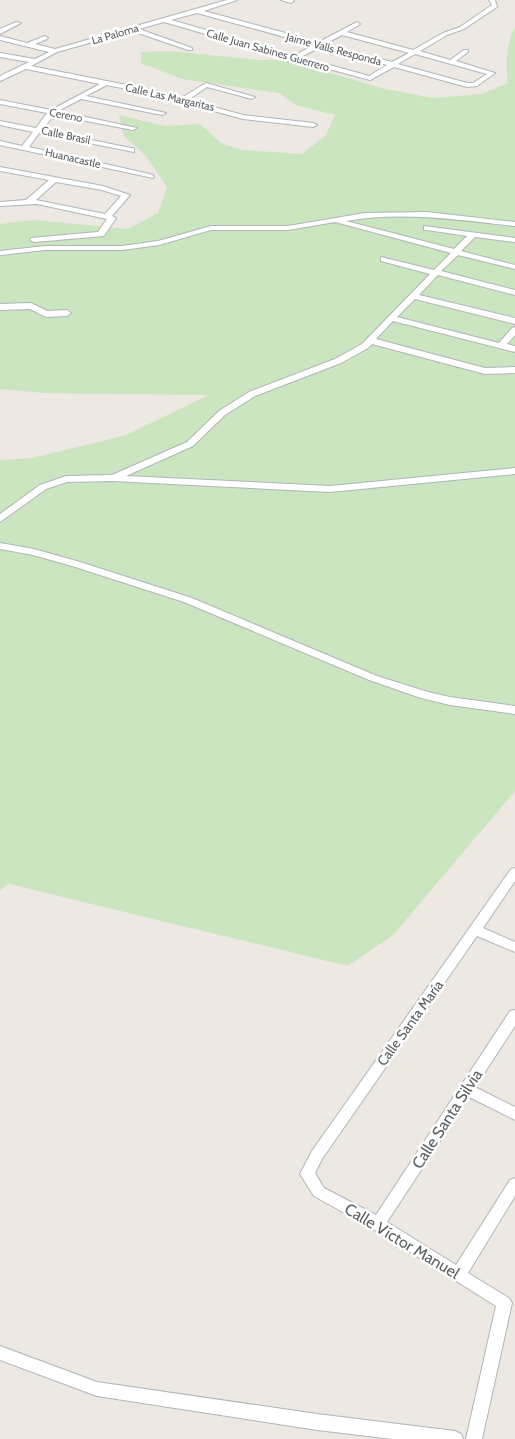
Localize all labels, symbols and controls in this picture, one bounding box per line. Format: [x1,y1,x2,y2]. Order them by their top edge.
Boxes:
street label: La Paloma [90,20,141,47]
street label: Calle Juan Sabines Guerrero [205,26,331,74]
street label: Jaime Valls Responda [284,29,384,69]
street label: Calle Las Margaritas [124,80,216,114]
street label: Cereno [48,105,84,125]
street label: Calle Brasil [40,123,92,147]
street label: Huanacastle [44,145,103,171]
street label: Calle Santa María [373,976,447,1069]
street label: Calle Santa Silvia [408,1066,486,1172]
street label: Calle Víctor Manuel [341,1199,463,1283]

